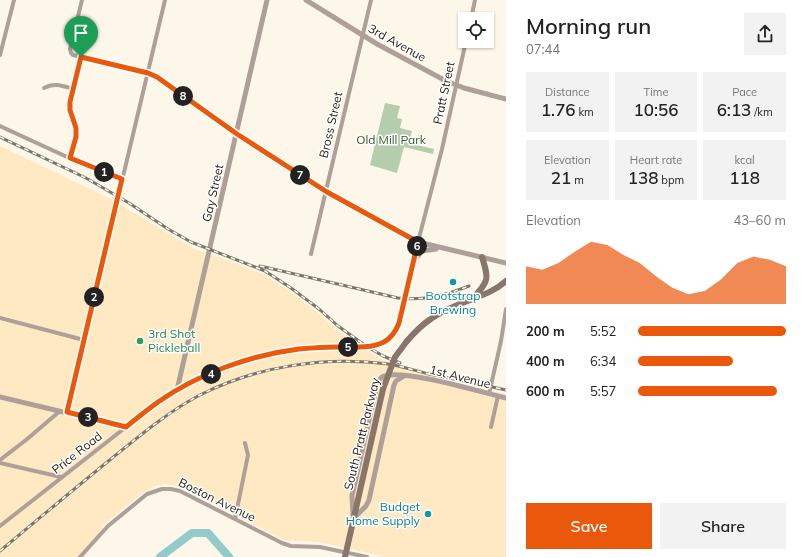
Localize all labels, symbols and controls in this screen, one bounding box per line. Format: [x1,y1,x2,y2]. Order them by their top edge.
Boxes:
map controls [458,12,494,48]
button: locate [458,12,494,48]
text: Morning run [526,12,651,40]
button: share [744,13,786,55]
pin [64,16,98,57]
street label: 3rd Avenue [366,21,429,65]
icon: arrive [70,22,92,44]
text: 07:44 [526,41,560,57]
street label: Pratt Street [430,60,457,126]
text: Distance [545,85,590,99]
text: Time [644,85,668,99]
text: Pace [732,85,757,99]
pin: 8 [173,86,193,106]
text: 8 [180,89,186,103]
street label: Bross Street [316,90,345,159]
text: 1.76 [541,99,576,120]
text: 10:56 [634,99,678,120]
text: 6:13 [717,99,751,120]
text: km [576,105,594,119]
text: /km [751,105,773,119]
park label: Old Mill Park [356,132,427,147]
text: Elevation [544,153,591,167]
text: Heart rate [630,153,682,167]
text: kcal [735,153,755,167]
pin: 1 [94,162,114,182]
street label: Gay Street [199,163,226,223]
text: 1 [101,165,107,179]
pin: 7 [290,165,310,185]
text: 21 [551,167,571,188]
text: 138 [628,167,658,188]
text: 118 [729,167,760,188]
text: 7 [297,168,303,182]
text: m [571,173,584,187]
text: bpm [658,173,684,187]
text: Elevation [526,212,581,228]
text: 43–60 m [733,212,786,228]
pin: 6 [407,236,427,256]
text: 6 [414,239,420,253]
marker: Bootstrap Brewing [448,277,458,287]
pin: 2 [84,287,104,307]
place label: Bootstrap Brewing [426,288,480,317]
text: 2 [91,290,97,304]
text: 200 m [526,323,565,339]
text: 5:52 [590,323,616,339]
place label: 3rd Shot Pickleball [148,326,200,355]
marker: 3rd Shot Pickleball [135,336,145,346]
pin: 5 [338,337,358,357]
text: 5 [345,340,351,354]
text: 400 m [526,353,565,369]
text: 6:34 [590,353,616,369]
street label: 1st Avenue [428,362,492,391]
pin: 4 [201,364,221,384]
text: 4 [208,367,214,381]
street label: South Pratt Parkway [340,376,383,492]
text: 600 m [526,383,565,399]
text: 5:57 [590,383,616,399]
pin: 3 [78,407,98,427]
text: 3 [85,410,91,424]
street label: Price Road [49,428,105,477]
street label: Boston Avenue [176,474,258,525]
place label: Budget Home Supply [346,499,421,528]
button: Save [526,503,652,549]
button: Share [660,503,786,549]
marker: Budget Home Supply [423,509,433,519]

